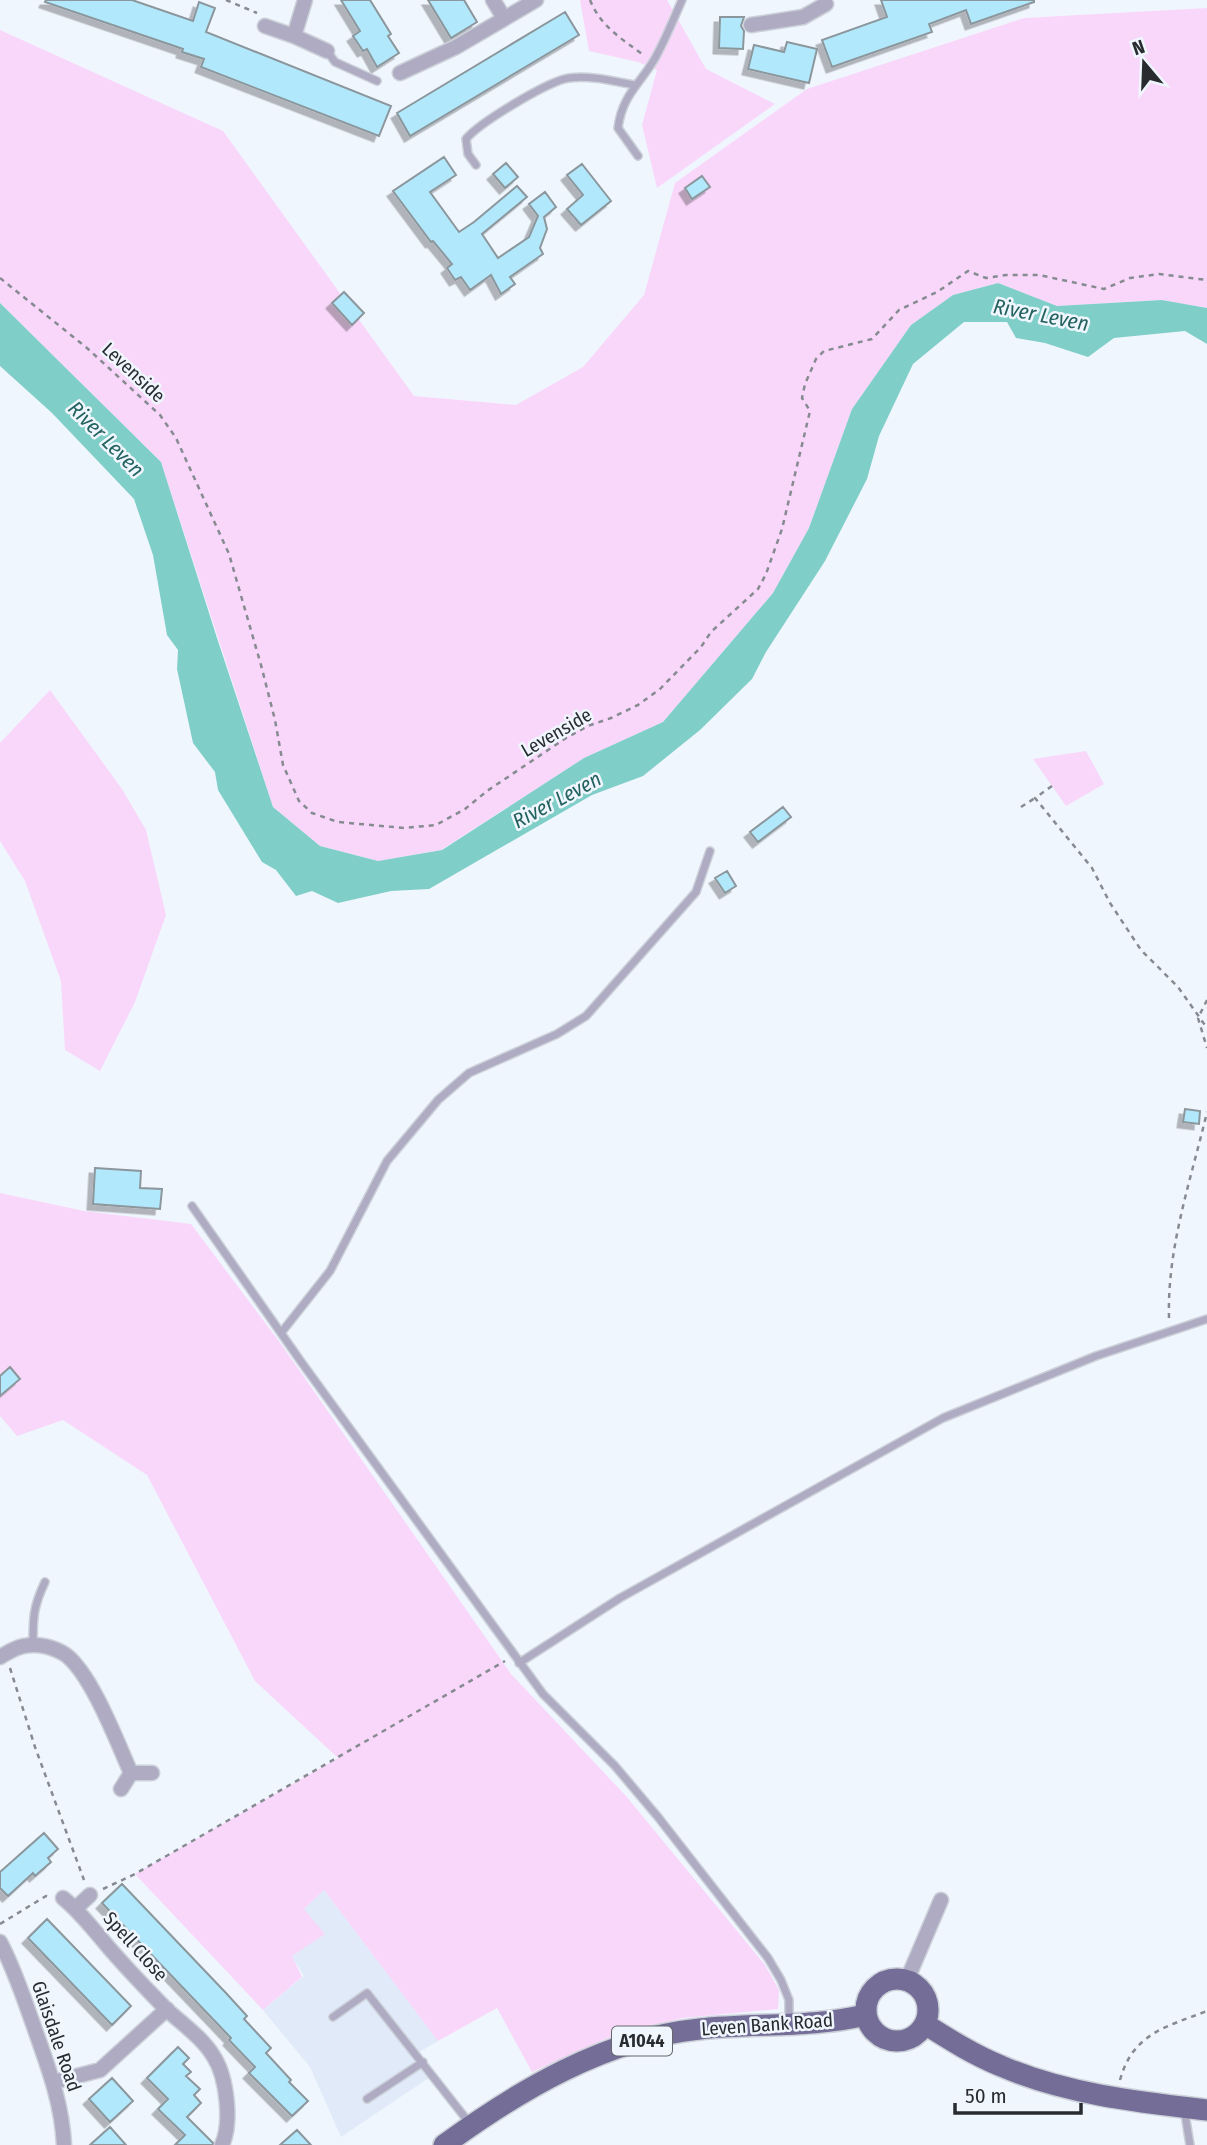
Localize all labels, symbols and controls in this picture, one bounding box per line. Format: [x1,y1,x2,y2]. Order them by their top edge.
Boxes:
north arrow [1109,28,1179,98]
text: N [1129,35,1148,60]
water label: River Leven [991,293,1091,337]
street label: Levenside [97,338,170,407]
water label: River Leven [63,396,149,482]
street label: Levenside [517,703,596,762]
water label: River Leven [508,766,606,834]
street label: Spell Close [99,1907,173,1986]
street label: Glaisdale Road [27,1978,86,2095]
street label: Leven Bank Road [700,2008,834,2041]
road number: A1044 [612,2026,672,2056]
scale bar [955,2072,1081,2116]
text: 50 m [965,2083,1007,2109]

